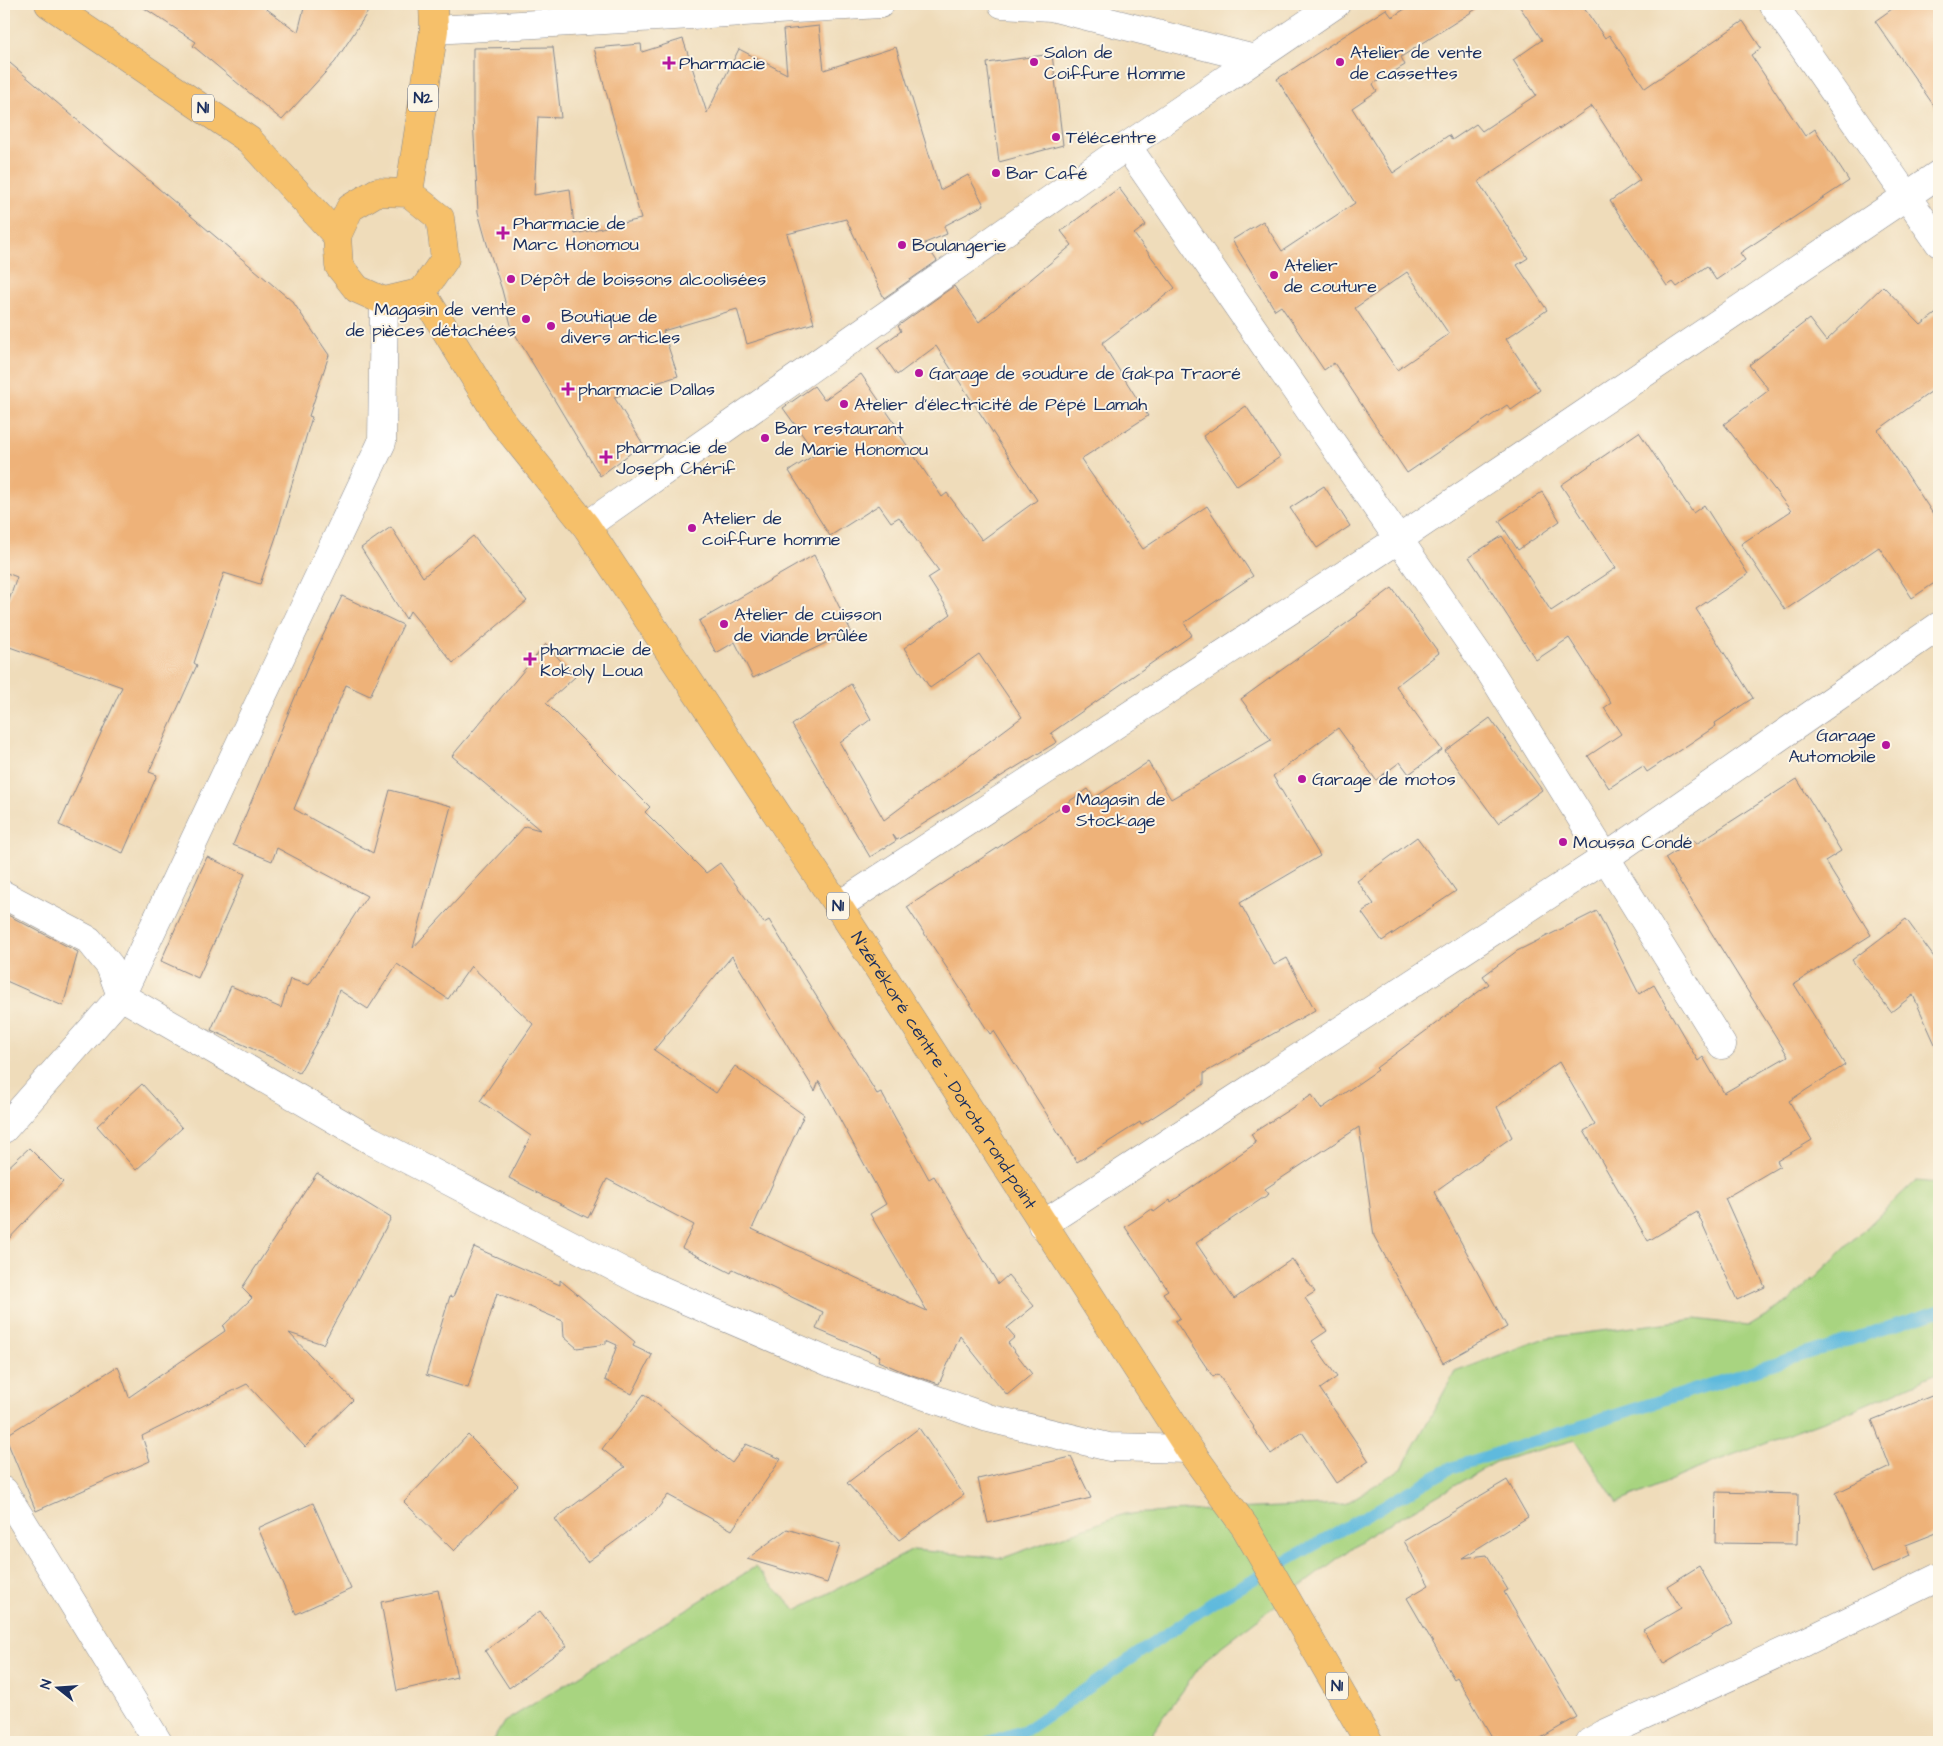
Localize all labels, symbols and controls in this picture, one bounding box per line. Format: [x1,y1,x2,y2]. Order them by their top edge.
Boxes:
place label: Salon de Coiffure Homme [1044,40,1186,86]
place label: Atelier de vente de cassettes [1350,40,1483,86]
place label: Pharmacie [679,51,766,76]
marker: Salon de Coiffure Homme [1028,56,1040,68]
marker: Atelier de vente de cassettes [1334,56,1346,68]
marker: Pharmacie [663,57,675,69]
road number: N2 [408,85,438,112]
road number: N1 [192,95,214,122]
place label: Télécentre [1066,125,1157,150]
marker: Télécentre [1050,131,1062,143]
place label: Bar Café [1006,161,1088,186]
marker: Bar Café [990,167,1002,179]
place label: Pharmacie de Marc Honomou [513,211,639,257]
marker: Pharmacie de Marc Honomou [497,227,509,239]
place label: Boulangerie [912,233,1007,259]
marker: Boulangerie [896,239,908,251]
place label: Atelier de couture [1284,253,1377,299]
place label: Dépôt de boissons alcoolisées [521,267,766,292]
marker: Atelier de couture [1268,269,1280,281]
marker: Dépôt de boissons alcoolisées [505,273,517,285]
place label: Magasin de vente de pièces détachées [346,297,516,343]
place label: Boutique de divers articles [561,304,680,350]
marker: Magasin de vente de pièces détachées [520,313,532,325]
marker: Boutique de divers articles [545,320,557,332]
place label: Garage de soudure de Gakpa Traoré [929,361,1241,387]
marker: Garage de soudure de Gakpa Traoré [913,367,925,379]
place label: pharmacie Dallas [578,377,715,402]
marker: pharmacie Dallas [562,383,574,395]
place label: Atelier d'électricité de Pépé Lamah [854,392,1147,417]
marker: Atelier d'électricité de Pépé Lamah [838,398,850,410]
place label: Bar restaurant de Marie Honomou [775,416,928,462]
marker: Bar restaurant de Marie Honomou [759,432,771,444]
place label: pharmacie de Joseph Chérif [616,435,736,481]
marker: pharmacie de Joseph Chérif [600,451,612,463]
place label: Atelier de coiffure homme [702,506,841,552]
marker: Atelier de coiffure homme [686,522,698,534]
place label: Atelier de cuisson de viande brûlée [734,602,882,648]
marker: Atelier de cuisson de viande brûlée [718,618,730,630]
place label: pharmacie de Kokoly Loua [540,637,651,684]
marker: pharmacie de Kokoly Loua [524,653,536,665]
place label: Garage Automobile [1788,723,1876,769]
marker: Garage Automobile [1880,739,1892,751]
place label: Garage de motos [1312,767,1456,793]
marker: Garage de motos [1296,773,1308,785]
place label: Magasin de Stockage [1076,787,1166,834]
marker: Magasin de Stockage [1060,803,1072,815]
place label: Moussa Condé [1573,830,1693,855]
marker: Moussa Condé [1557,836,1569,848]
road number: N1 [827,892,849,919]
street label: N'zérékoré centre - Dorota rond-point [845,927,1044,1215]
north arrow [32,1664,82,1714]
road number: N1 [1326,1672,1348,1700]
text: N [36,1677,57,1692]

